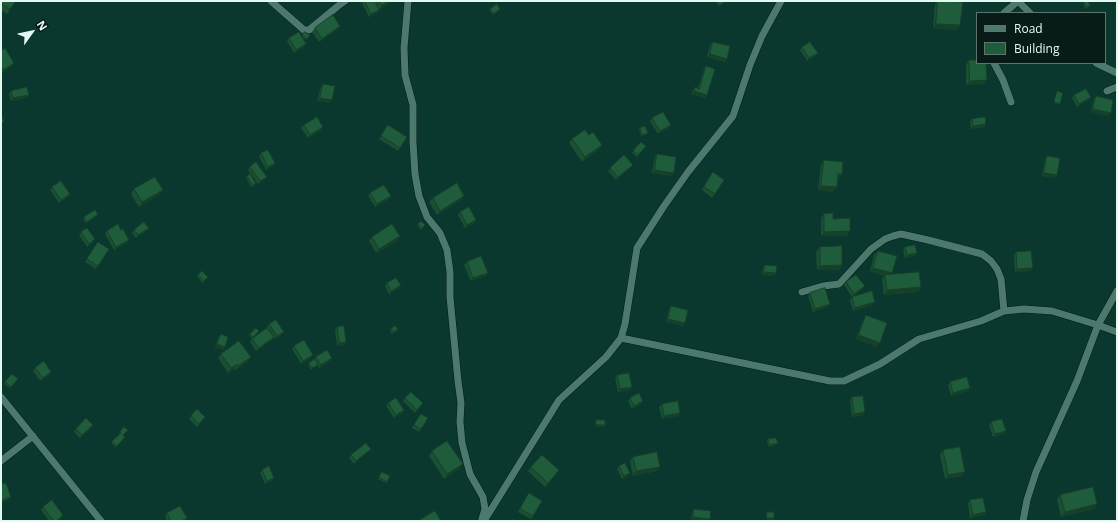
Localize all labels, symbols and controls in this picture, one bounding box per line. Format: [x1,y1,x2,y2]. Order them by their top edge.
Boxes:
north arrow [12,12,52,52]
legend [976,12,1106,64]
text: N [34,17,51,33]
text: Road [1014,20,1043,37]
text: Building [1014,40,1059,57]

